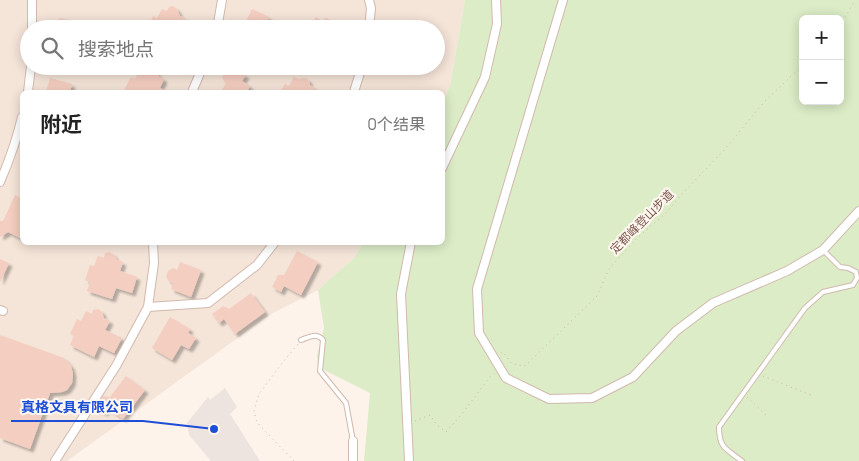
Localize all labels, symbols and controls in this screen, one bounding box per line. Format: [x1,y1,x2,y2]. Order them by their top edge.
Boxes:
map controls [799,15,844,105]
button: + [799,15,844,60]
search box [20,20,445,75]
icon: search [38,34,66,62]
text: 搜索地点 [78,36,154,62]
button: − [799,60,844,105]
text: 附近 [40,110,82,138]
text: 0个结果 [367,113,425,135]
street label: 定都峰登山步道 [606,186,677,257]
callout: 真格文具有限公司 [11,392,143,421]
text: 真格文具有限公司 [21,397,133,416]

